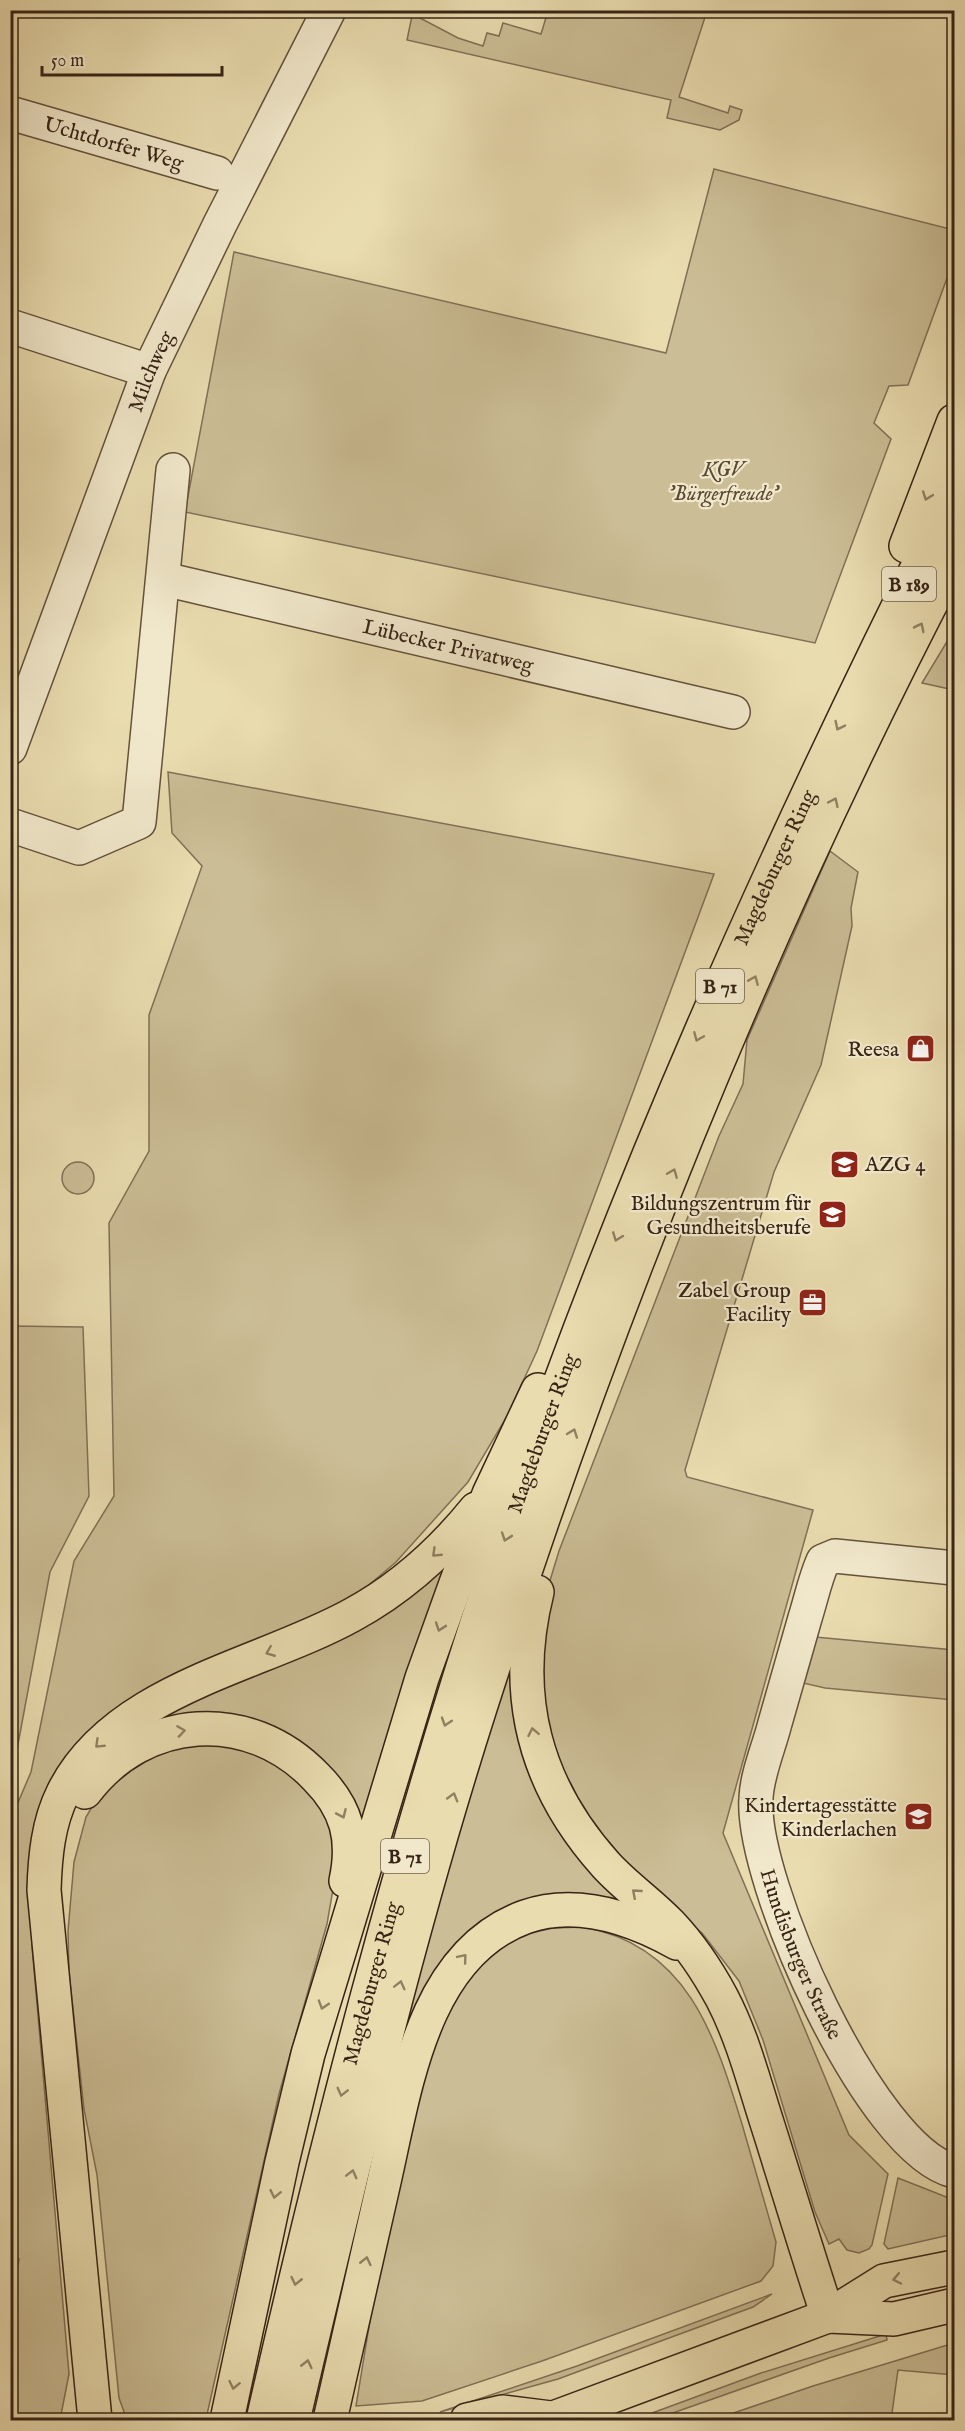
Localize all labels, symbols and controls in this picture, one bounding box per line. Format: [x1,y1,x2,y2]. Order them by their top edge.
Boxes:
scale bar [42,39,222,77]
text: 50 m [51,50,84,73]
street label: Uchtdorfer Weg [40,111,187,178]
street label: Milchweg [123,326,181,416]
park label: KGV 'Bürgerfreude' [668,457,780,508]
one-way arrow [921,490,934,500]
road number: B 189 [882,567,936,601]
street label: Lübecker Privatweg [360,614,537,680]
one-way arrow [913,623,924,633]
one-way arrow [835,719,847,730]
street label: Magdeburger Ring [729,785,823,950]
one-way arrow [826,797,838,808]
road number: B 71 [696,969,744,1003]
one-way arrow [747,975,759,986]
one-way arrow [693,1031,705,1042]
shop icon: Reesa [904,1033,936,1065]
place label: Reesa [847,1037,900,1064]
school or university icon: AZG 4 [828,1148,860,1180]
place label: AZG 4 [864,1152,926,1179]
one-way arrow [666,1168,678,1179]
place label: Bildungszentrum für Gesundheitsberufe [630,1191,811,1242]
school or university icon: Bildungszentrum für Gesundheitsberufe [816,1199,848,1231]
one-way arrow [611,1232,624,1242]
place label: Zabel Group Facility [678,1278,792,1329]
office icon: Zabel Group Facility [796,1286,828,1318]
street label: Magdeburger Ring [502,1349,585,1517]
one-way arrow [565,1428,578,1439]
one-way arrow [500,1531,513,1542]
one-way arrow [432,1545,443,1556]
one-way arrow [435,1621,447,1632]
one-way arrow [265,1645,276,1657]
one-way arrow [441,1716,453,1727]
one-way arrow [177,1725,186,1737]
one-way arrow [527,1727,540,1737]
one-way arrow [96,1737,107,1748]
one-way arrow [446,1792,458,1803]
place label: Kindertagesstätte Kinderlachen [744,1793,897,1844]
school or university icon: Kindertagesstätte Kinderlachen [902,1801,934,1833]
one-way arrow [335,1808,347,1819]
road number: B 71 [381,1839,429,1873]
street label: Hundisburger Straße [753,1866,848,2045]
one-way arrow [632,1890,643,1901]
street label: Magdeburger Ring [338,1898,408,2068]
one-way arrow [456,1954,467,1965]
one-way arrow [393,1980,405,1991]
one-way arrow [318,2000,330,2010]
one-way arrow [337,2086,349,2097]
one-way arrow [345,2169,357,2180]
one-way arrow [270,2189,283,2199]
one-way arrow [358,2256,371,2266]
one-way arrow [892,2272,902,2285]
one-way arrow [290,2276,303,2286]
one-way arrow [299,2359,312,2369]
one-way arrow [229,2380,242,2390]

